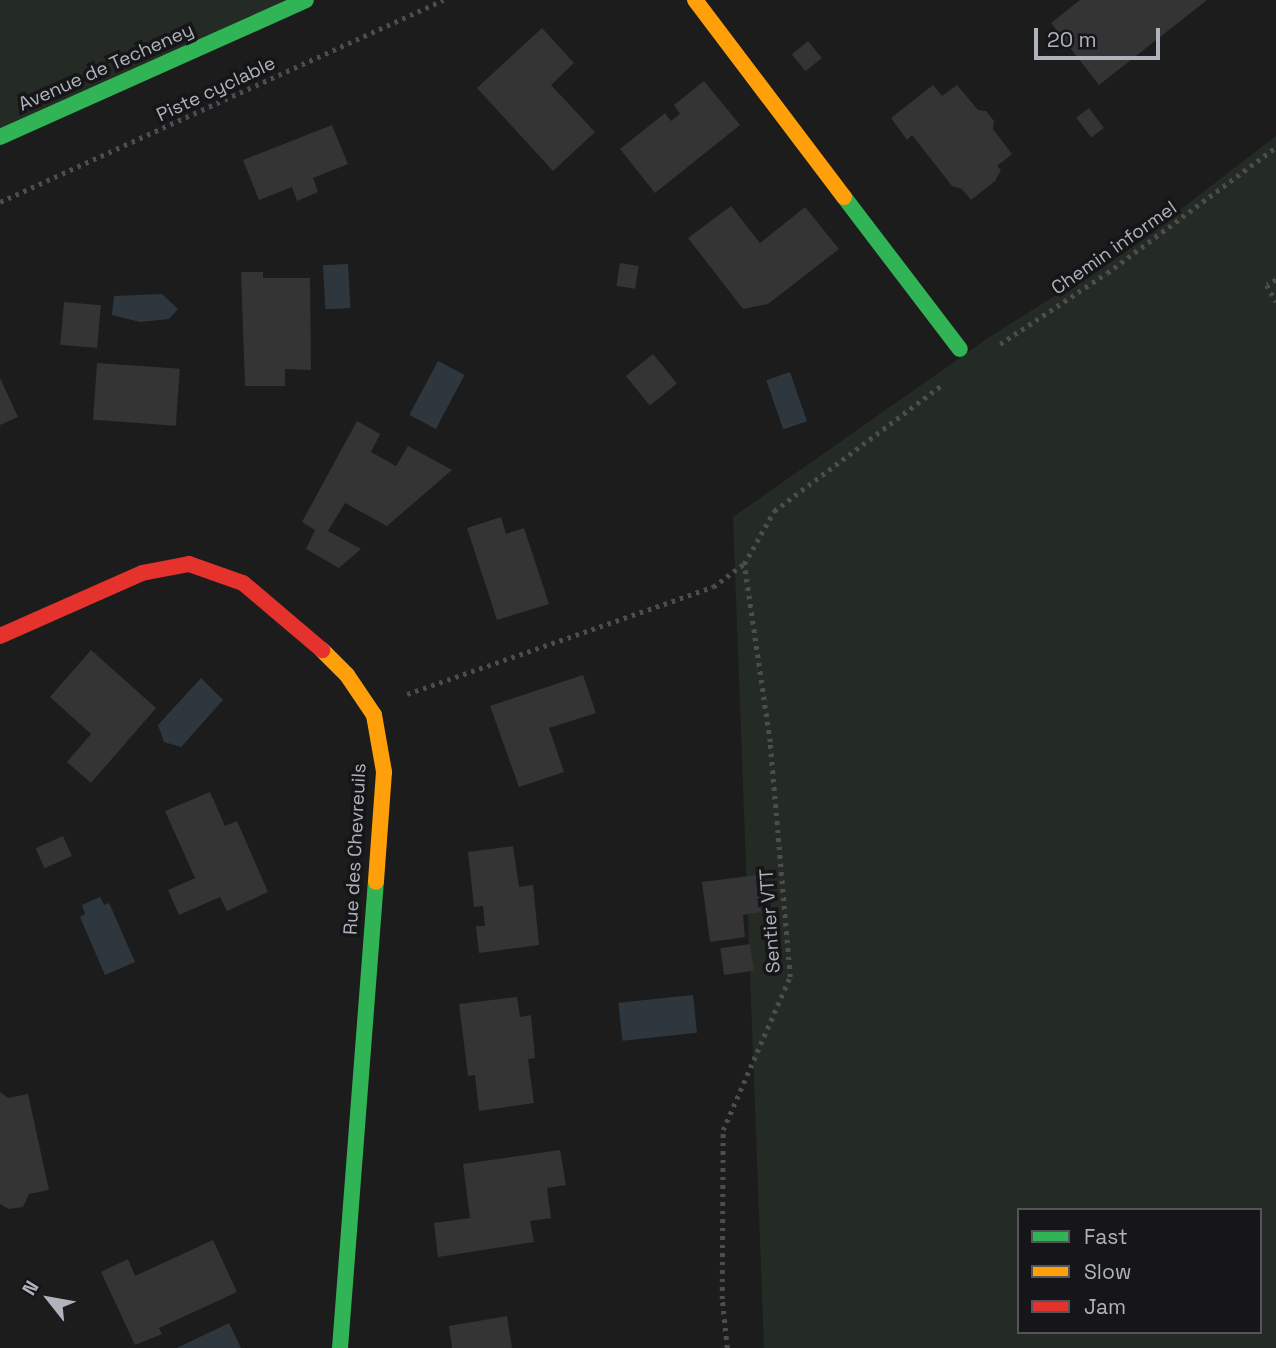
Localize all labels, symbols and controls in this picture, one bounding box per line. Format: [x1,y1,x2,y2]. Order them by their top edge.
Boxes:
scale bar [1038,14,1164,58]
street label: Avenue de Techeney [15,18,197,116]
text: 20 m [1047,26,1097,53]
street label: Piste cyclable [153,52,279,126]
street label: Chemin informel [1047,196,1181,300]
street label: Rue des Chevreuils [339,762,371,936]
street label: Sentier VTT [755,868,785,974]
legend [1017,1208,1262,1334]
text: Fast [1084,1223,1128,1250]
text: Slow [1084,1258,1132,1285]
north arrow [14,1264,84,1334]
text: N [17,1276,45,1300]
text: Jam [1084,1293,1126,1320]

